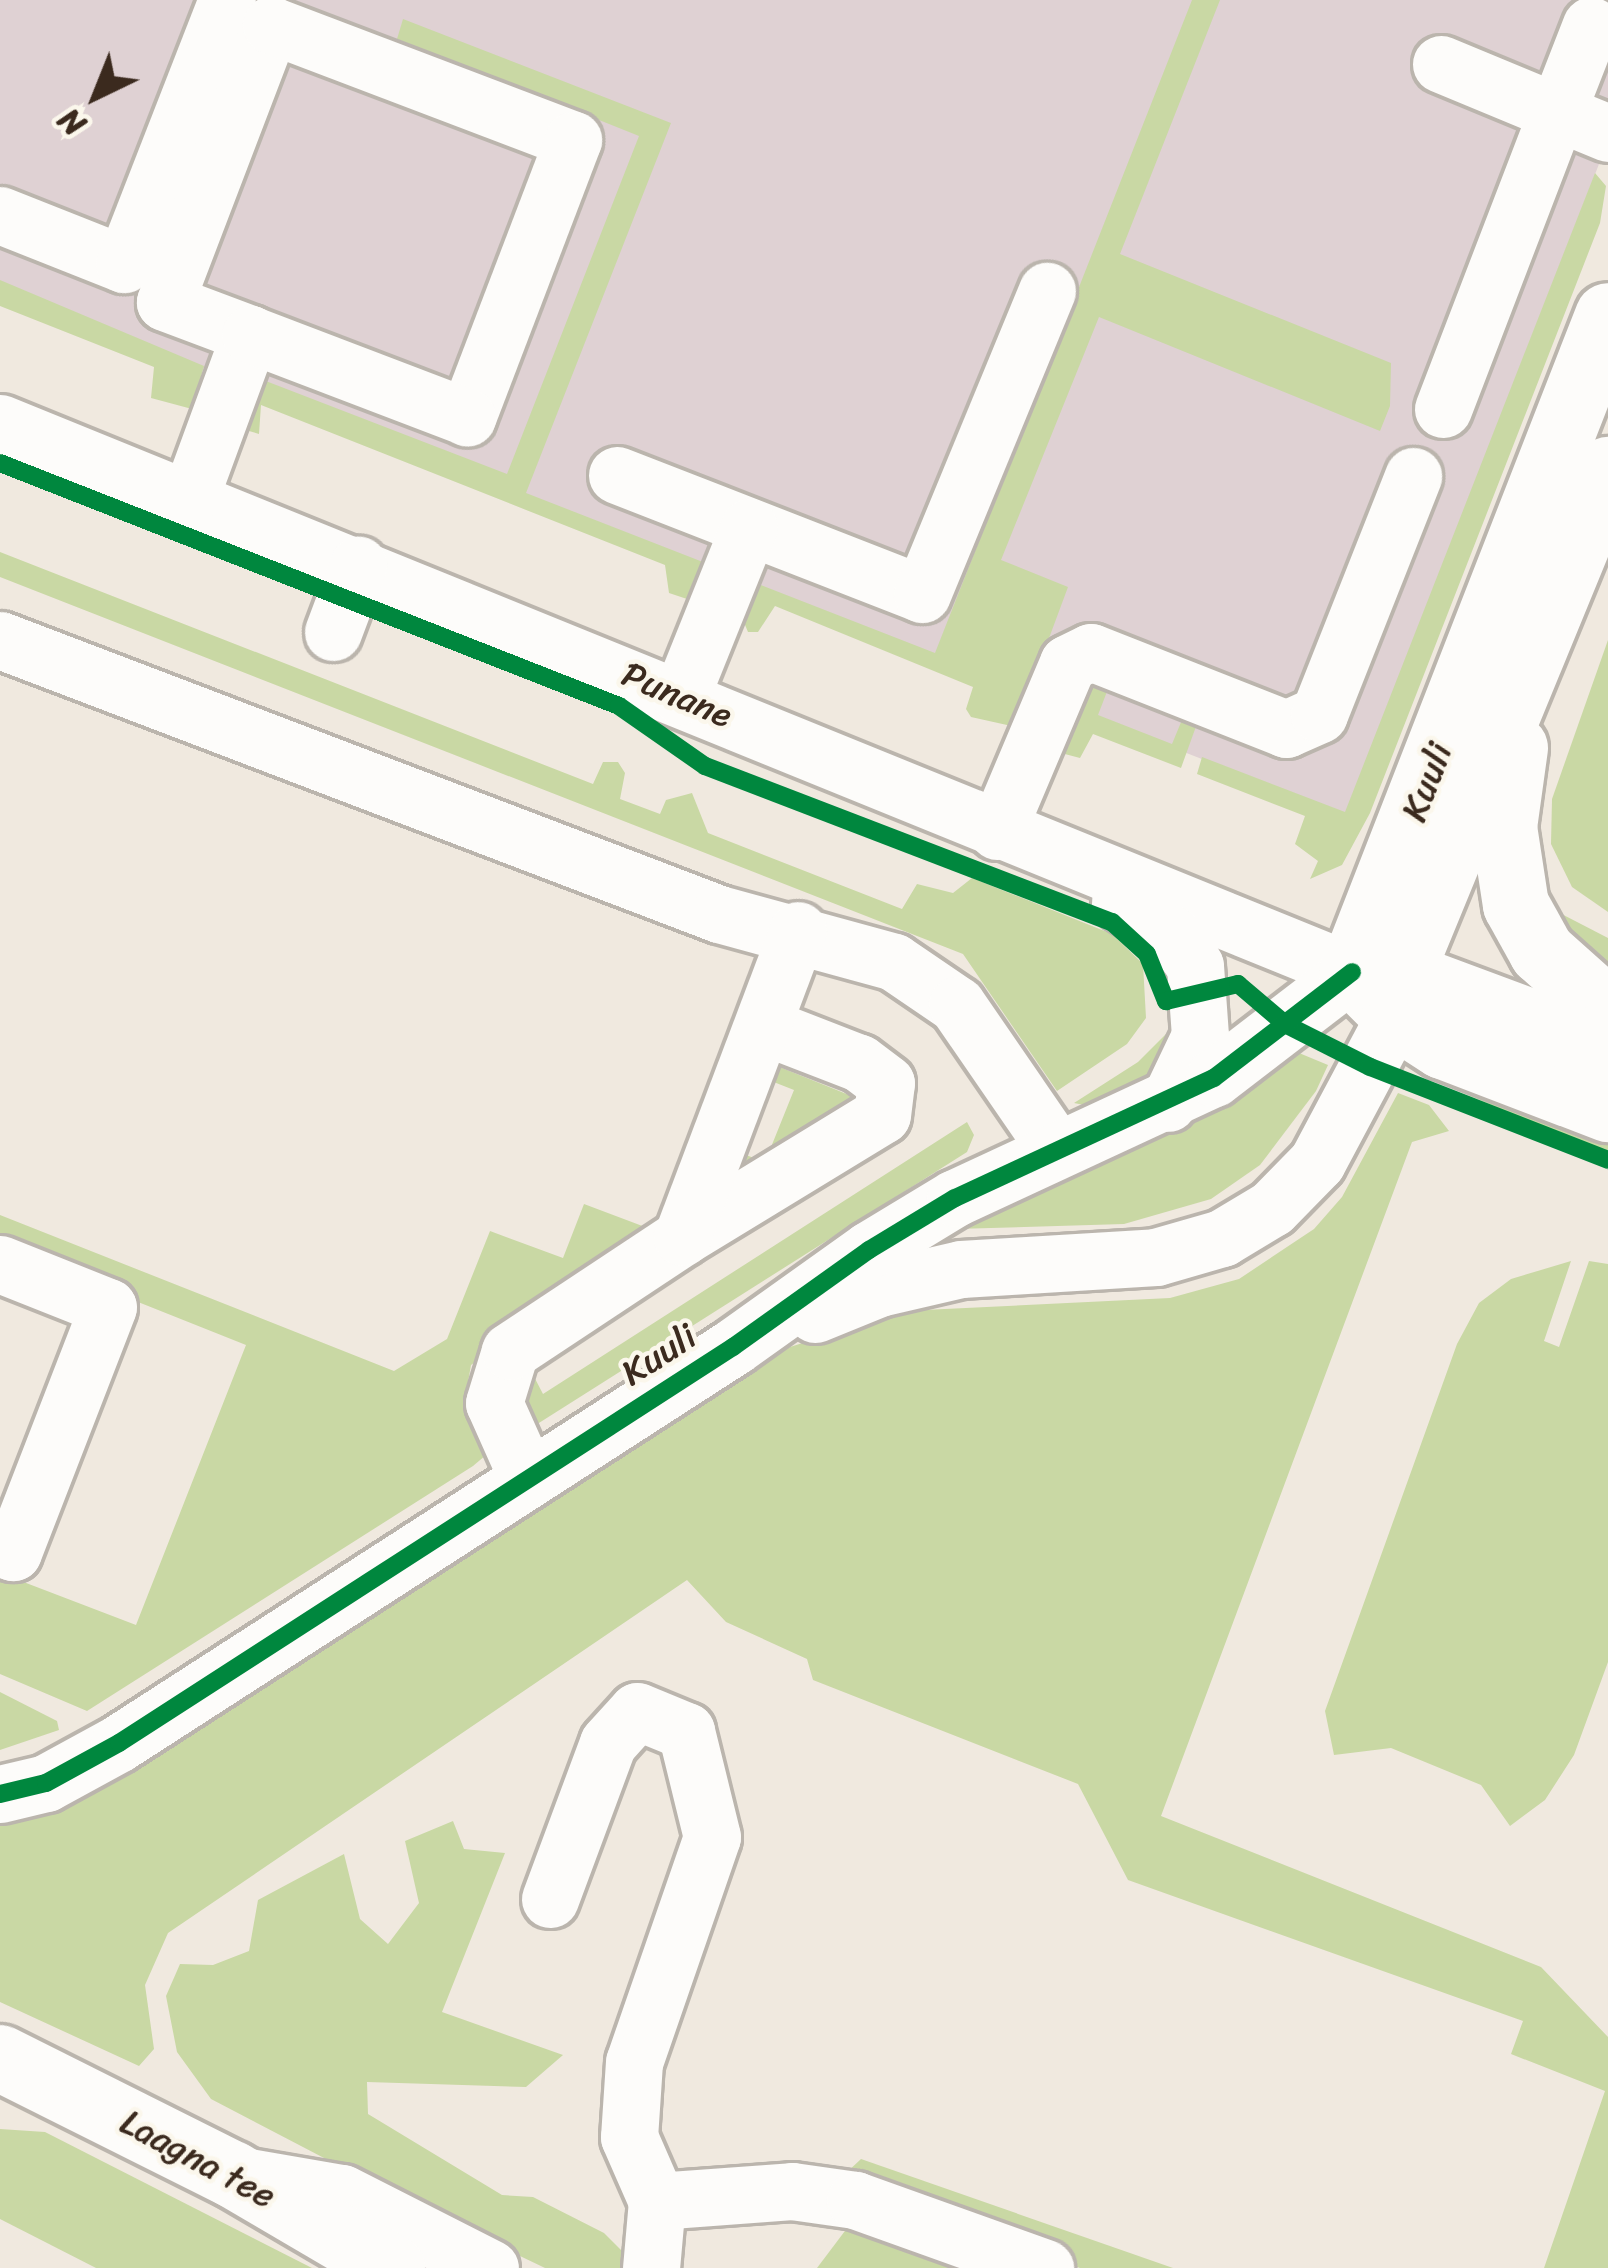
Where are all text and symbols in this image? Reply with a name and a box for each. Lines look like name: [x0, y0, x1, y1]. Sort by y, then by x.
north arrow: [36, 36, 156, 156]
text: N: [43, 93, 100, 151]
street label: Punane: [615, 653, 739, 737]
street label: Kuuli: [1392, 737, 1462, 827]
street label: Kuuli: [613, 1315, 705, 1395]
street label: Laagna tee: [113, 2100, 283, 2218]

